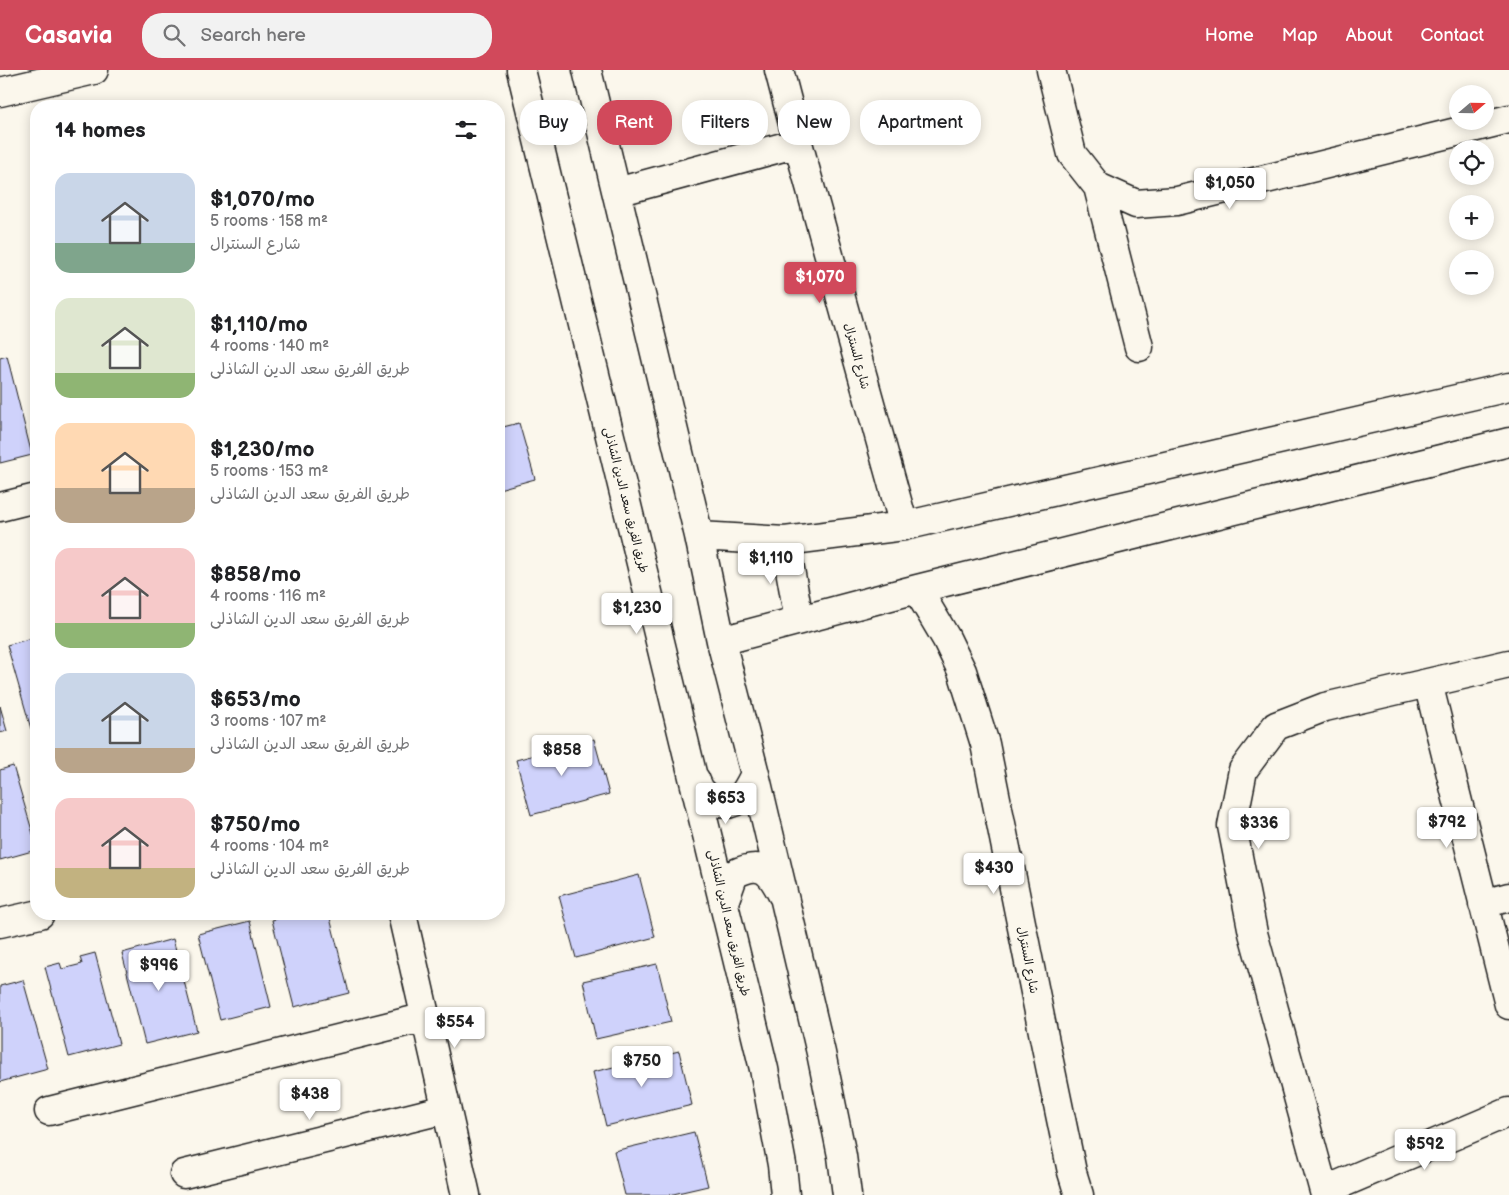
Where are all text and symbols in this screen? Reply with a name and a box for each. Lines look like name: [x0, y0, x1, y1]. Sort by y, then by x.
search box: [142, 13, 492, 58]
text: Casavia: [25, 21, 112, 50]
icon: search: [160, 21, 188, 49]
text: Search here: [200, 24, 306, 47]
text: Home: [1205, 25, 1254, 46]
text: Map: [1282, 25, 1318, 46]
text: About: [1346, 25, 1393, 46]
text: Contact: [1421, 25, 1484, 46]
north arrow: [1449, 85, 1494, 130]
map controls: [1449, 85, 1494, 295]
chip: Buy: [520, 100, 587, 145]
chip: Rent: [597, 100, 672, 145]
chip: Filters: [682, 100, 768, 145]
chip: New: [778, 100, 850, 145]
chip: Apartment: [860, 100, 981, 145]
icon: filters: [452, 116, 480, 144]
text: 14 homes: [55, 118, 146, 143]
button: locate: [1449, 140, 1494, 185]
pin: $1,050: [1189, 168, 1271, 210]
text: $1,050: [1205, 174, 1255, 193]
text: $1,070/mo: [210, 187, 315, 212]
icon: home: [95, 193, 155, 253]
button: +: [1449, 195, 1494, 240]
text: 5 rooms · 158 m²: [210, 212, 328, 231]
text: شارع السنترال: [210, 235, 301, 254]
button: −: [1449, 250, 1494, 295]
pin: $1,070: [779, 262, 861, 304]
text: $1,070: [795, 268, 845, 287]
text: $1,110/mo: [210, 312, 308, 337]
icon: home: [95, 318, 155, 378]
street label: شارع السنترال: [840, 321, 873, 391]
text: 4 rooms · 140 m²: [210, 337, 329, 356]
text: طريق الفريق سعد الدين الشاذلى: [210, 360, 410, 379]
street label: طريق الفريق سعد الدين الشاذلى: [600, 426, 651, 575]
text: $1,230/mo: [210, 437, 314, 462]
icon: home: [95, 443, 155, 503]
text: 5 rooms · 153 m²: [210, 462, 328, 481]
text: طريق الفريق سعد الدين الشاذلى: [210, 485, 410, 504]
pin: $1,110: [730, 542, 812, 585]
text: $1,110: [749, 549, 793, 568]
text: $858/mo: [210, 562, 301, 587]
icon: home: [95, 568, 155, 628]
text: 4 rooms · 116 m²: [210, 587, 326, 606]
pin: $1,230: [596, 592, 678, 635]
text: $1,230: [612, 599, 662, 618]
text: طريق الفريق سعد الدين الشاذلى: [210, 610, 410, 629]
text: $653/mo: [210, 687, 301, 712]
icon: home: [95, 693, 155, 753]
text: 3 rooms · 107 m²: [210, 712, 326, 731]
pin: $858: [532, 734, 592, 777]
text: طريق الفريق سعد الدين الشاذلى: [210, 735, 410, 754]
text: $858: [542, 741, 582, 760]
pin: $653: [696, 782, 756, 825]
text: $653: [707, 789, 745, 808]
pin: $792: [1417, 806, 1477, 849]
pin: $336: [1229, 808, 1289, 850]
text: $750/mo: [210, 812, 300, 837]
text: $792: [1428, 813, 1466, 832]
text: $336: [1240, 814, 1278, 833]
icon: home: [95, 818, 155, 878]
text: 4 rooms · 104 m²: [210, 837, 329, 856]
street label: طريق الفريق سعد الدين الشاذلى: [704, 848, 753, 998]
pin: $430: [964, 852, 1024, 895]
text: $430: [974, 859, 1014, 878]
text: طريق الفريق سعد الدين الشاذلى: [210, 860, 410, 879]
street label: شارع السنترال: [1013, 925, 1041, 995]
pin: $996: [129, 950, 189, 992]
text: $996: [140, 956, 179, 975]
pin: $554: [425, 1006, 485, 1049]
text: $554: [436, 1013, 474, 1032]
pin: $750: [612, 1046, 672, 1088]
text: $750: [623, 1052, 661, 1071]
pin: $438: [280, 1078, 340, 1121]
text: $438: [291, 1085, 329, 1104]
pin: $592: [1395, 1128, 1455, 1171]
text: $592: [1406, 1135, 1444, 1154]

